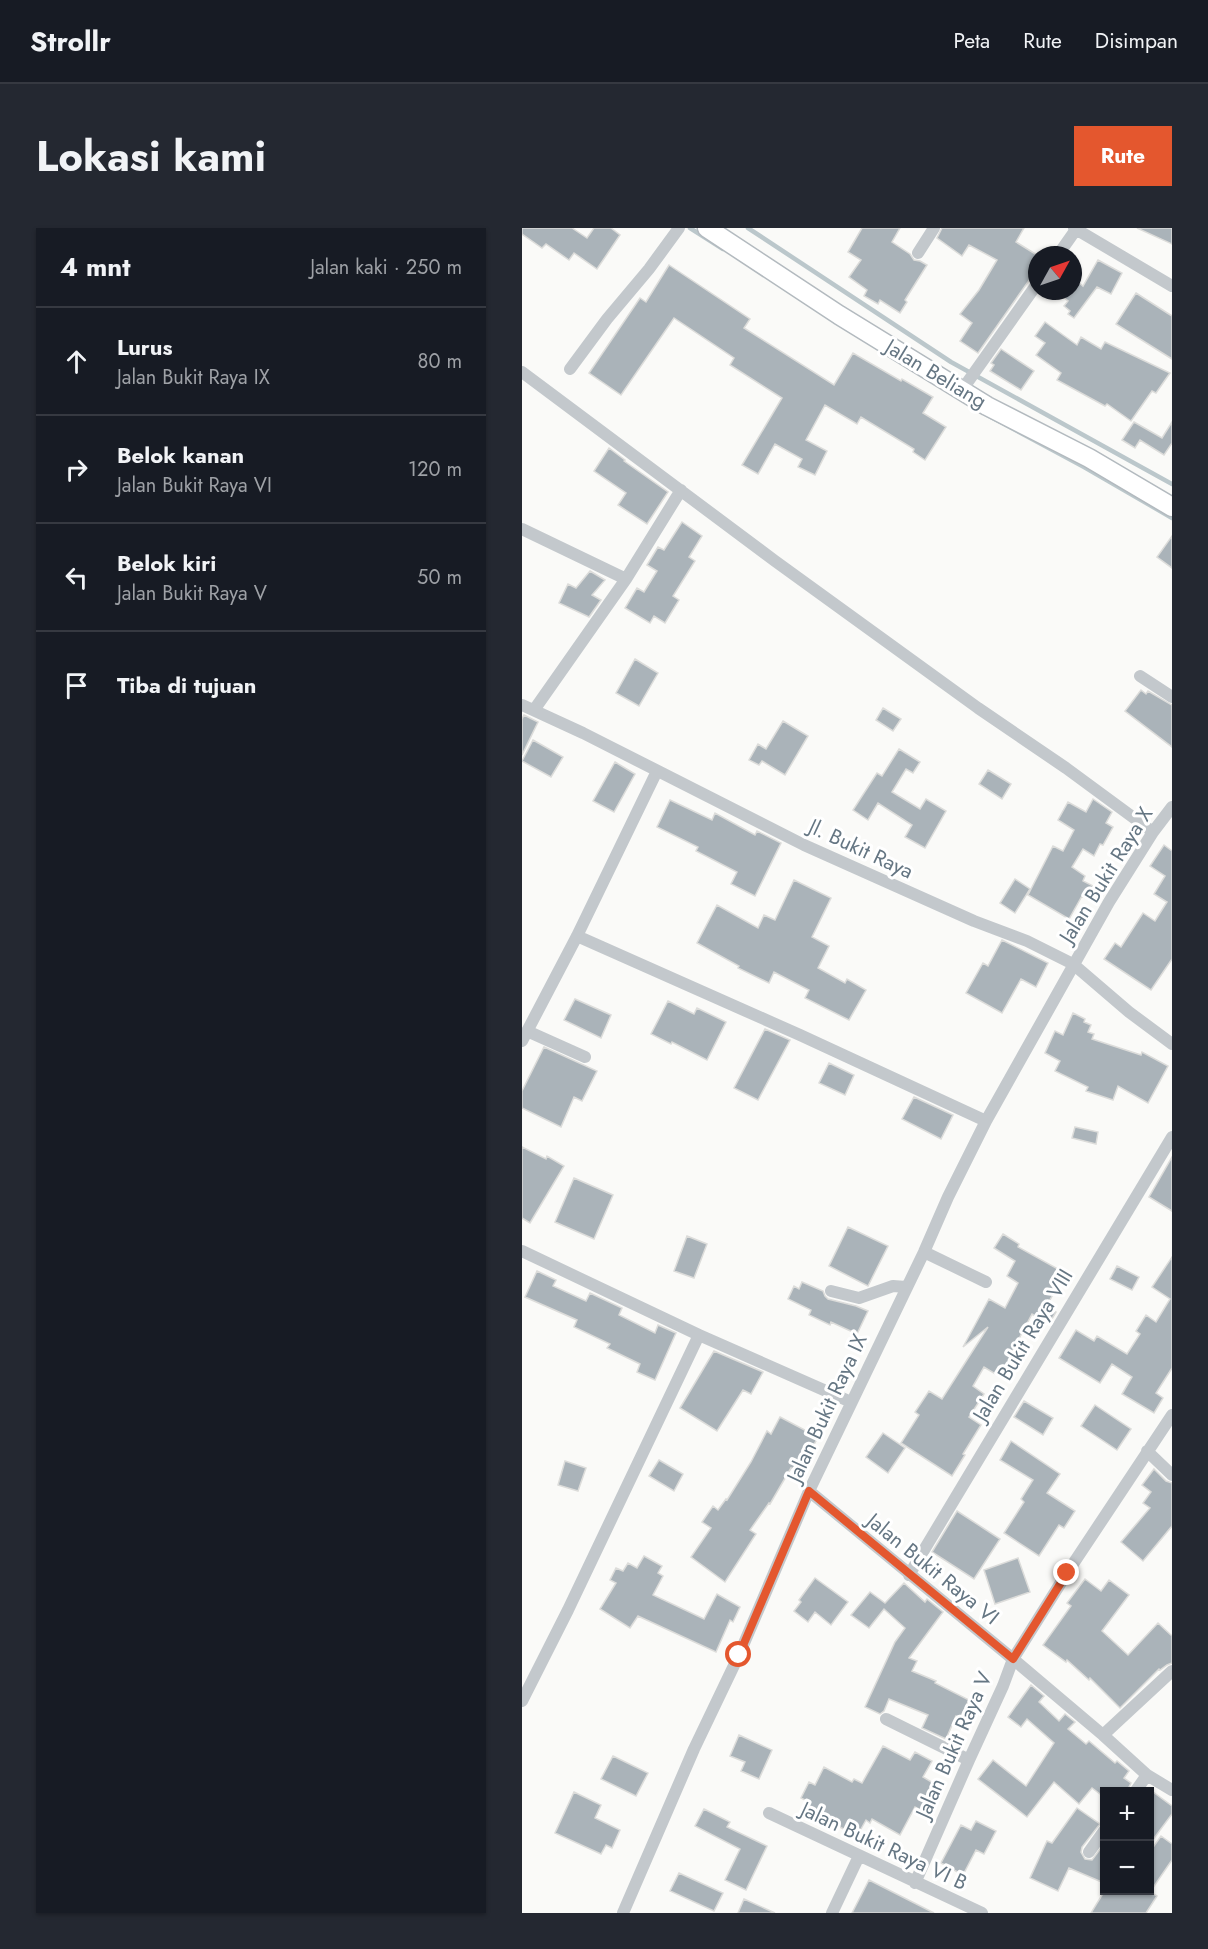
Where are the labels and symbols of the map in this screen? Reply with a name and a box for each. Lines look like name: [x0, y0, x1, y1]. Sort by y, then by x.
north arrow: [1028, 246, 1082, 300]
street label: Jalan Beliang: [877, 330, 992, 416]
street label: Jalan Bukit Raya X: [1051, 801, 1160, 951]
street label: Jl. Bukit Raya: [801, 810, 918, 886]
street label: Jalan Bukit Raya VIII: [964, 1263, 1080, 1429]
street label: Jalan Bukit Raya IX: [778, 1329, 875, 1490]
street label: Jalan Bukit Raya VI: [858, 1504, 1006, 1632]
route end: [1053, 1559, 1079, 1585]
route start: [725, 1641, 751, 1667]
street label: Jalan Bukit Raya V: [907, 1667, 1000, 1826]
street label: Jalan Bukit Raya VI B: [793, 1793, 972, 1898]

